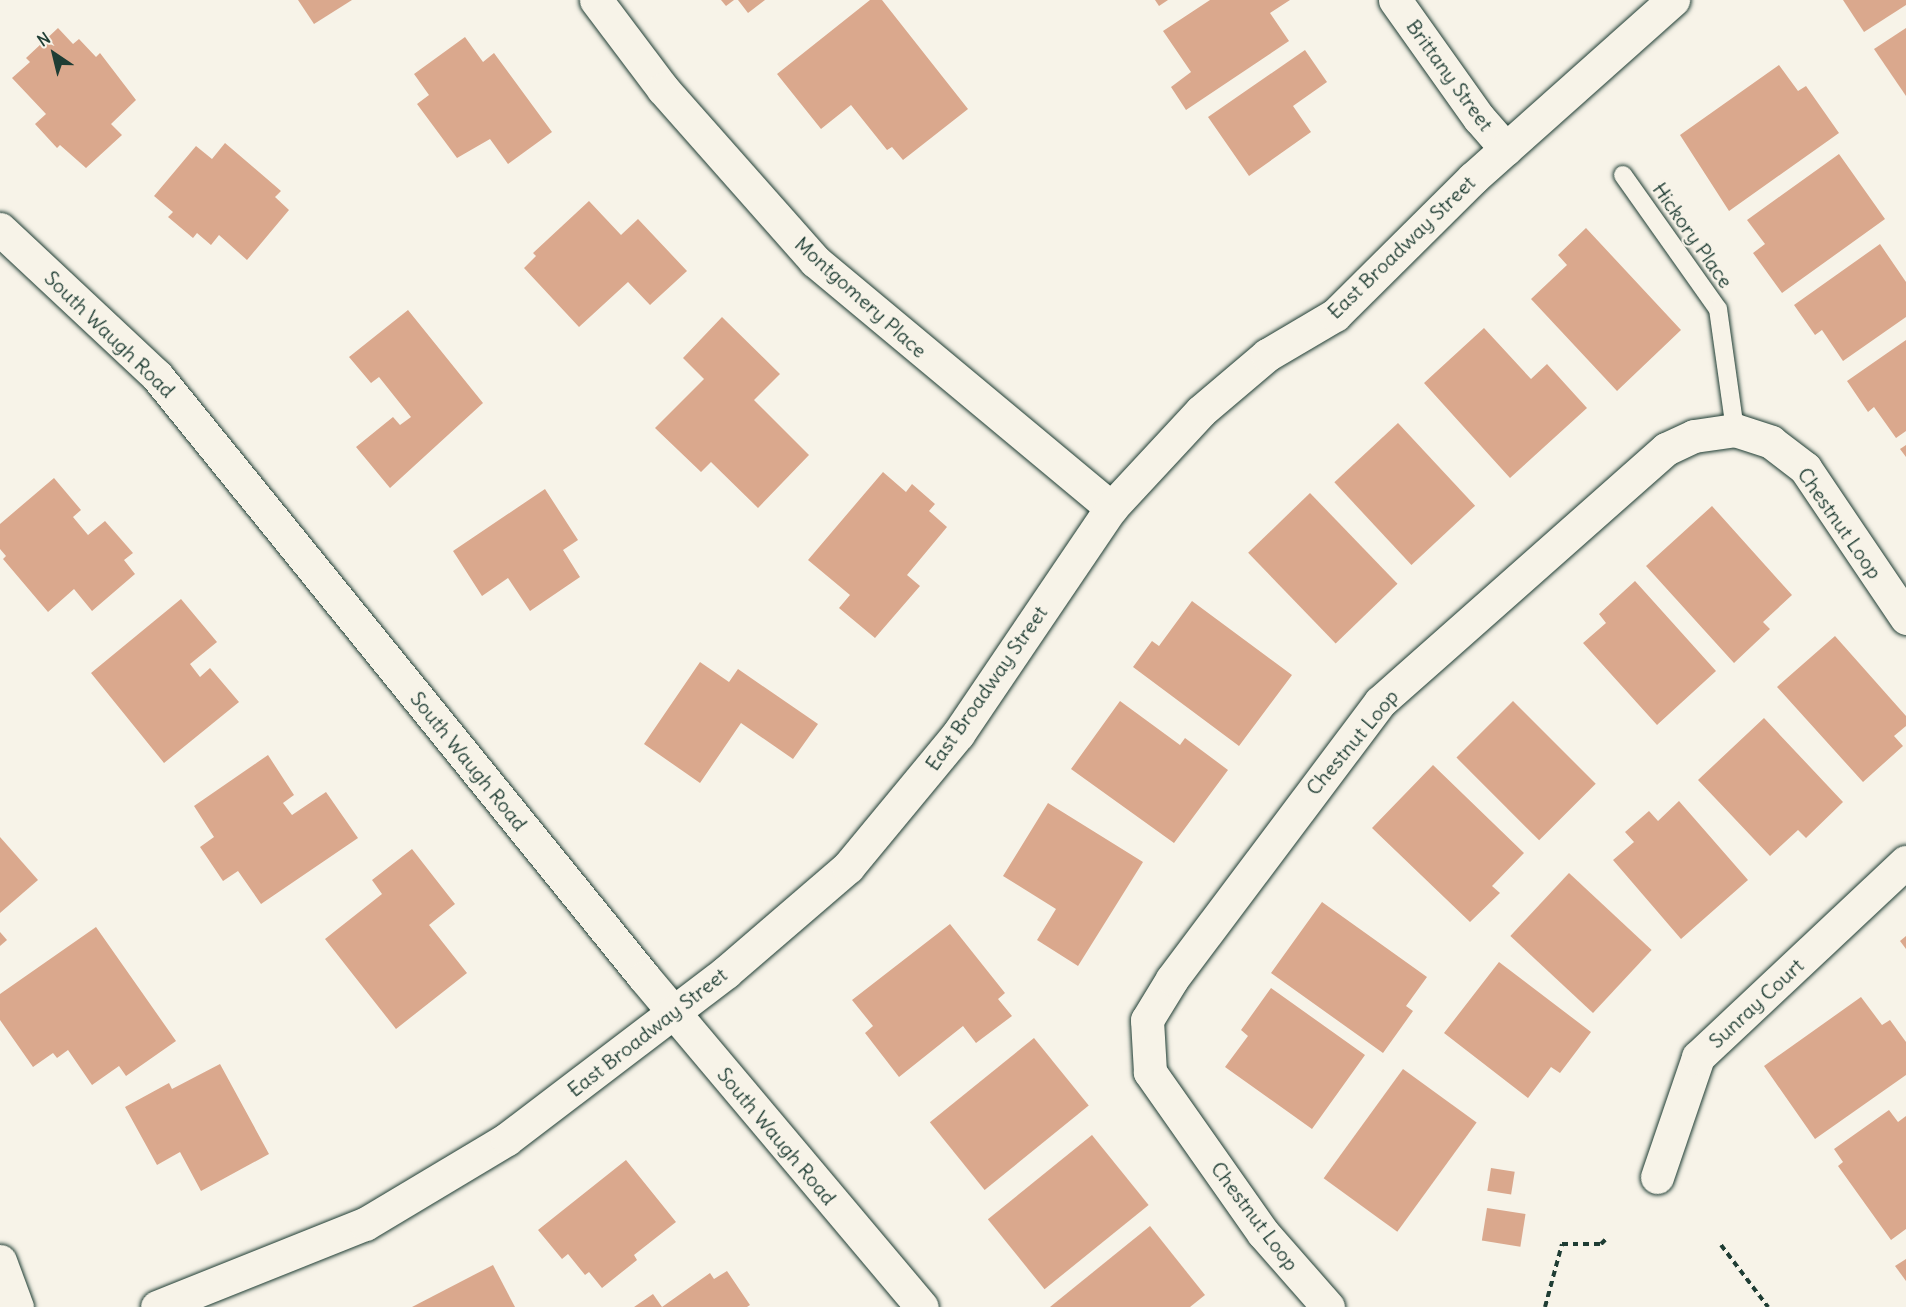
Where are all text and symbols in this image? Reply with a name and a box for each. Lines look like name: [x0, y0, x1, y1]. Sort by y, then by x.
street label: Brittany Street: [1402, 15, 1498, 135]
north arrow: [24, 24, 84, 84]
text: N: [33, 28, 54, 51]
street label: East Broadway Street: [1322, 170, 1480, 324]
street label: Hickory Place: [1648, 178, 1738, 292]
street label: Montgomery Place: [790, 232, 932, 362]
street label: South Waugh Road: [40, 266, 180, 402]
street label: Chestnut Loop: [1793, 463, 1887, 583]
street label: East Broadway Street: [920, 601, 1052, 775]
street label: Chestnut Loop: [1301, 684, 1403, 800]
street label: South Waugh Road: [406, 687, 532, 835]
street label: Sunray Court: [1704, 953, 1808, 1053]
street label: East Broadway Street: [563, 962, 731, 1102]
street label: South Waugh Road: [713, 1062, 841, 1210]
street label: Chestnut Loop: [1206, 1157, 1304, 1275]

